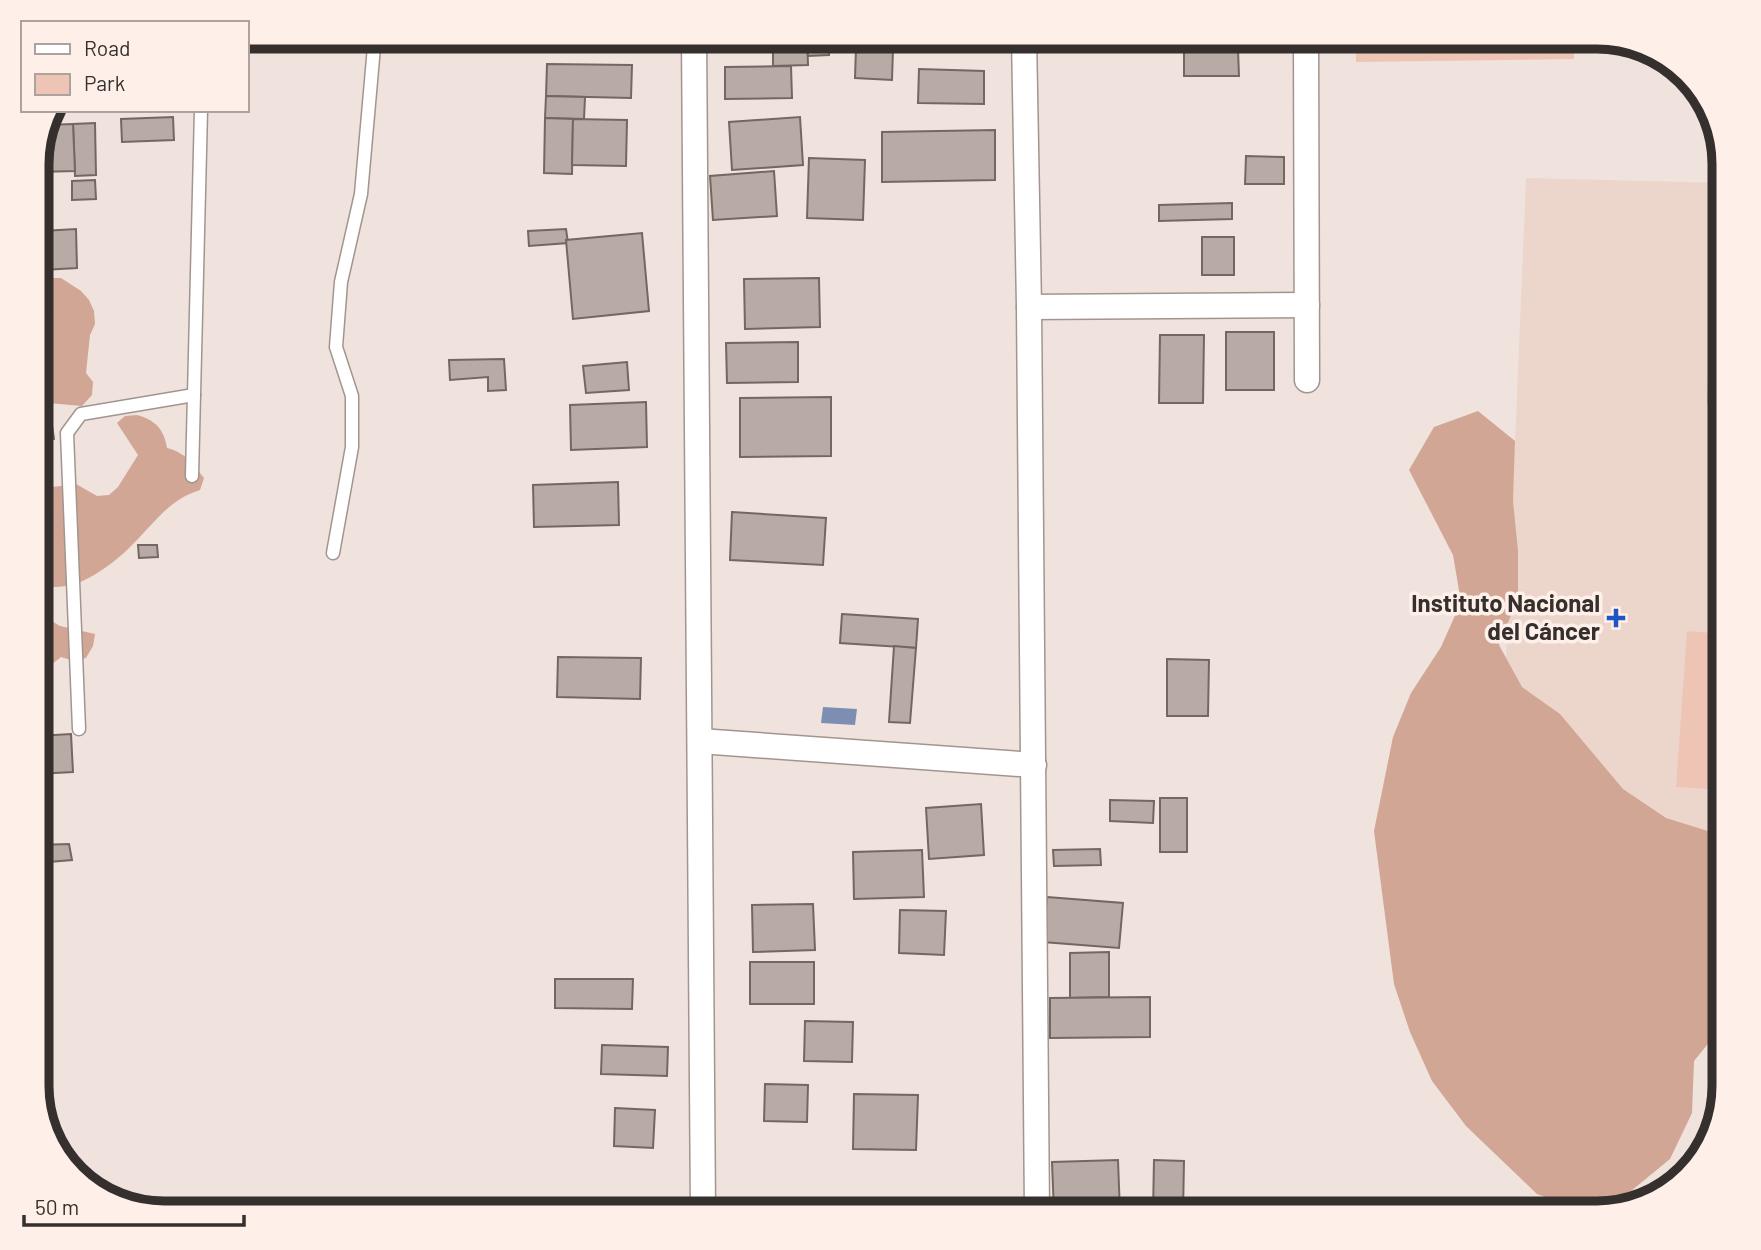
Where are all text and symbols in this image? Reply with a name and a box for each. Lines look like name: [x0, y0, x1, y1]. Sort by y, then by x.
legend: [21, 21, 248, 112]
text: Road: [84, 35, 130, 60]
text: Park: [84, 70, 125, 95]
place label: Instituto Nacional del Cáncer: [1411, 588, 1600, 645]
marker: Instituto Nacional del Cáncer: [1606, 608, 1626, 628]
scale bar: [24, 1184, 245, 1228]
text: 50 m: [35, 1194, 79, 1219]

